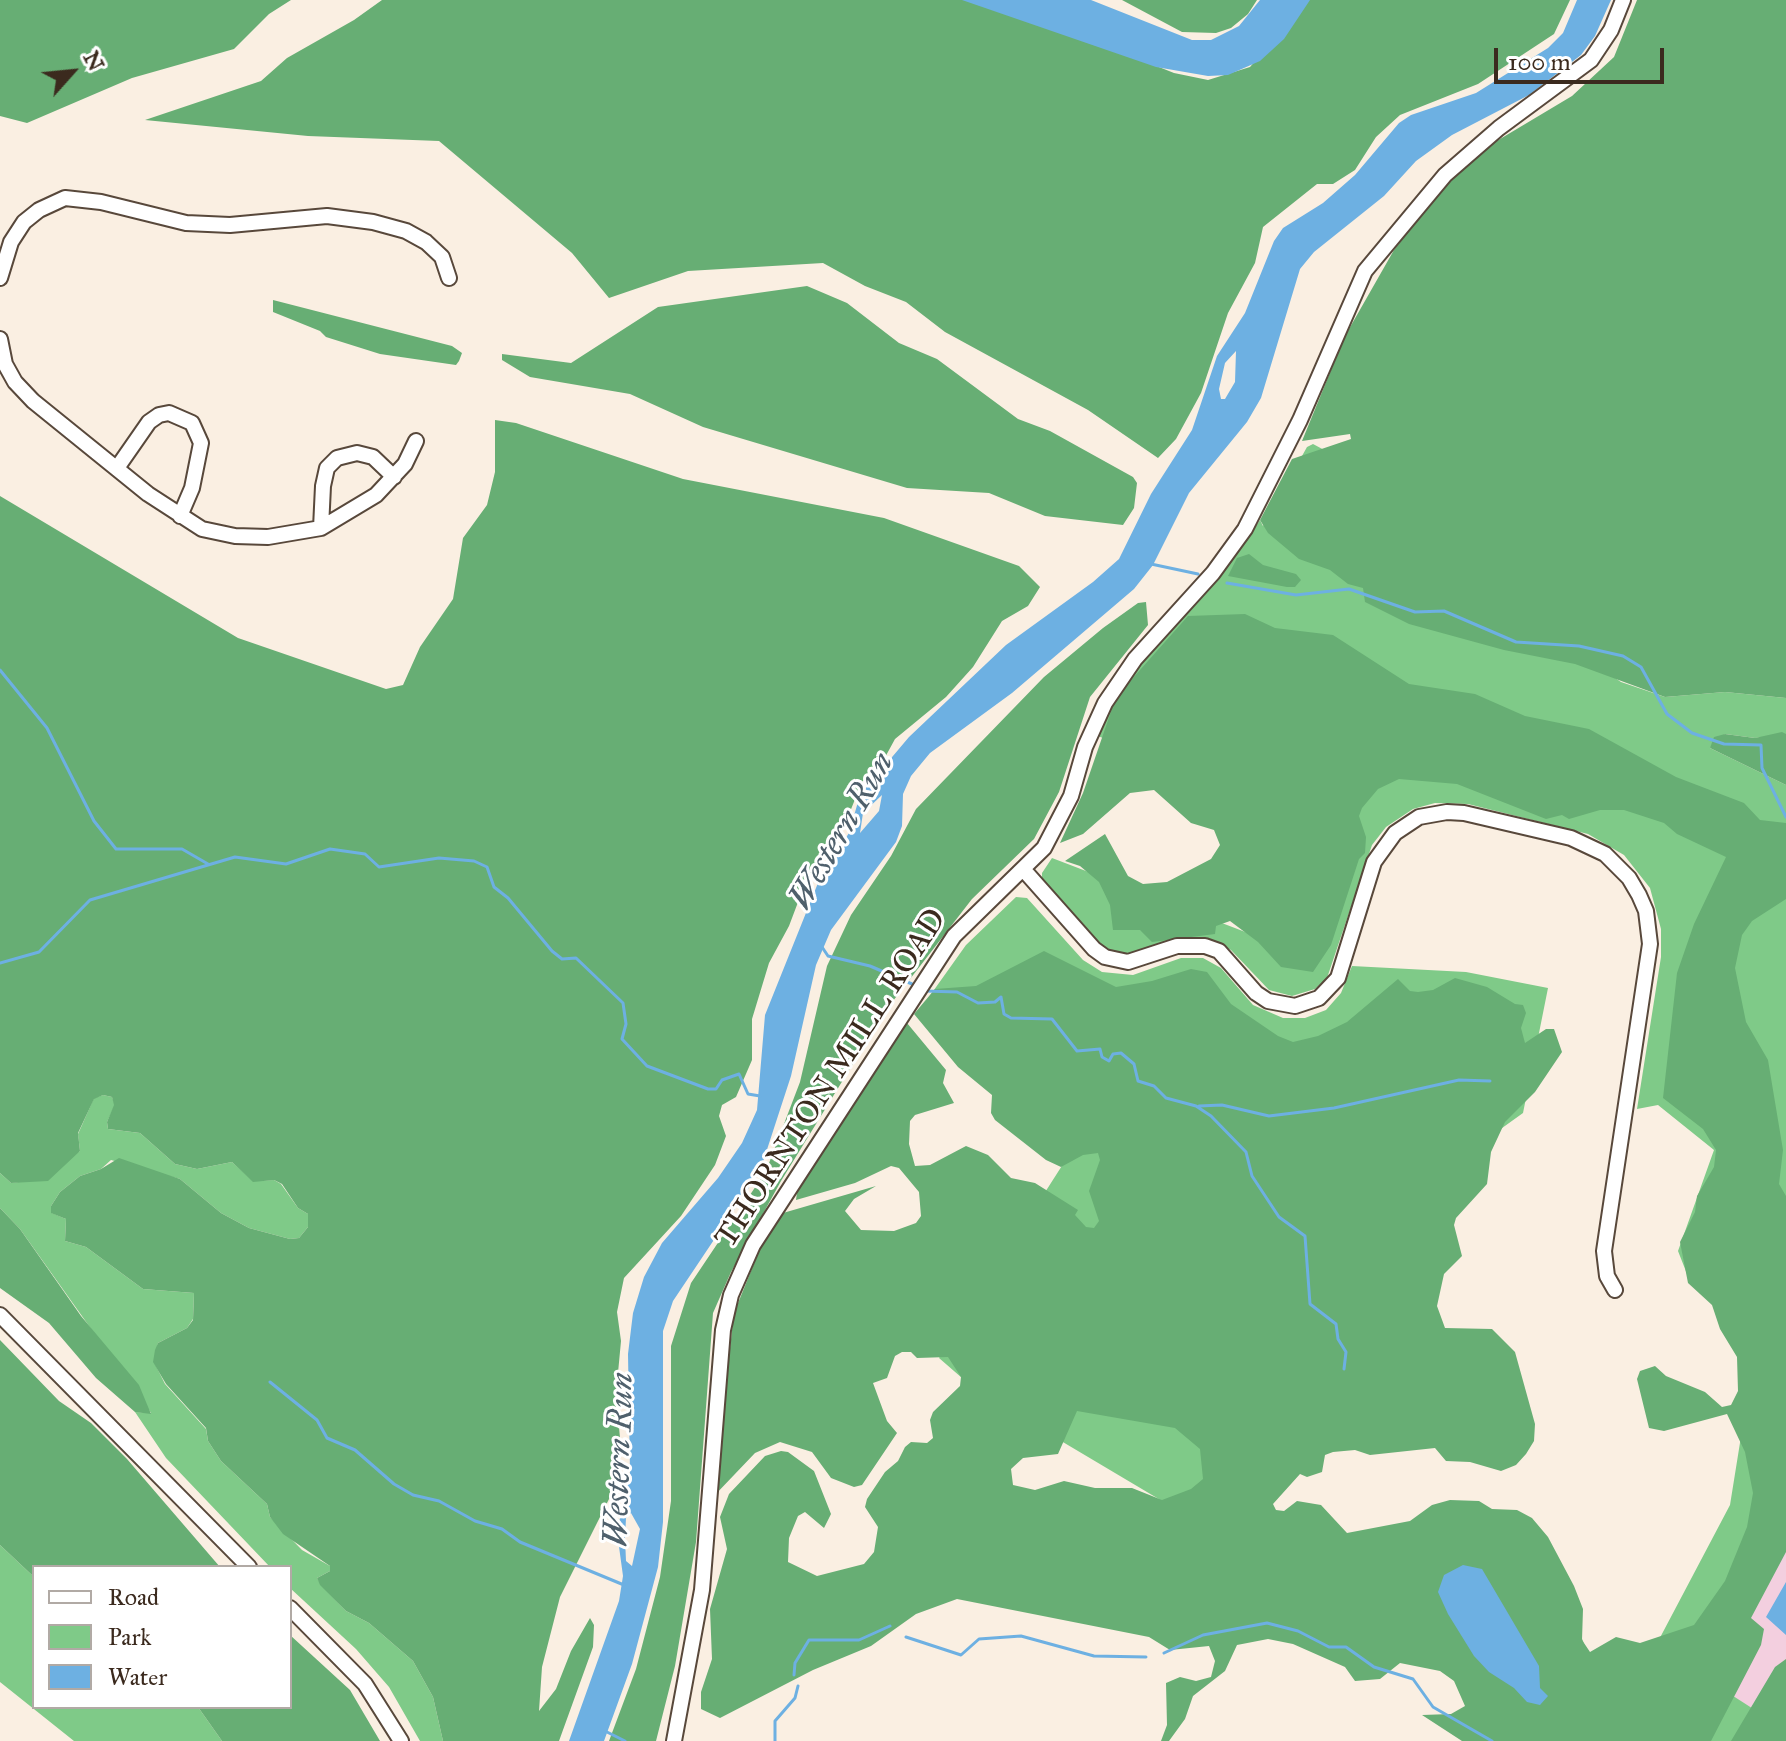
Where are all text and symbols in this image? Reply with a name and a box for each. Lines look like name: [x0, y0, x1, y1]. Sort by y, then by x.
north arrow: [32, 32, 112, 112]
scale bar: [1498, 32, 1668, 82]
text: N: [78, 46, 110, 75]
text: 100 m: [1508, 47, 1571, 77]
water label: Western Run: [782, 746, 904, 918]
street label: THORNTON MILL ROAD: [708, 902, 956, 1256]
water label: Western Run: [598, 1372, 644, 1548]
legend: [32, 1565, 292, 1709]
text: Road: [108, 1582, 159, 1612]
text: Park: [108, 1622, 151, 1652]
text: Water: [108, 1662, 167, 1692]

